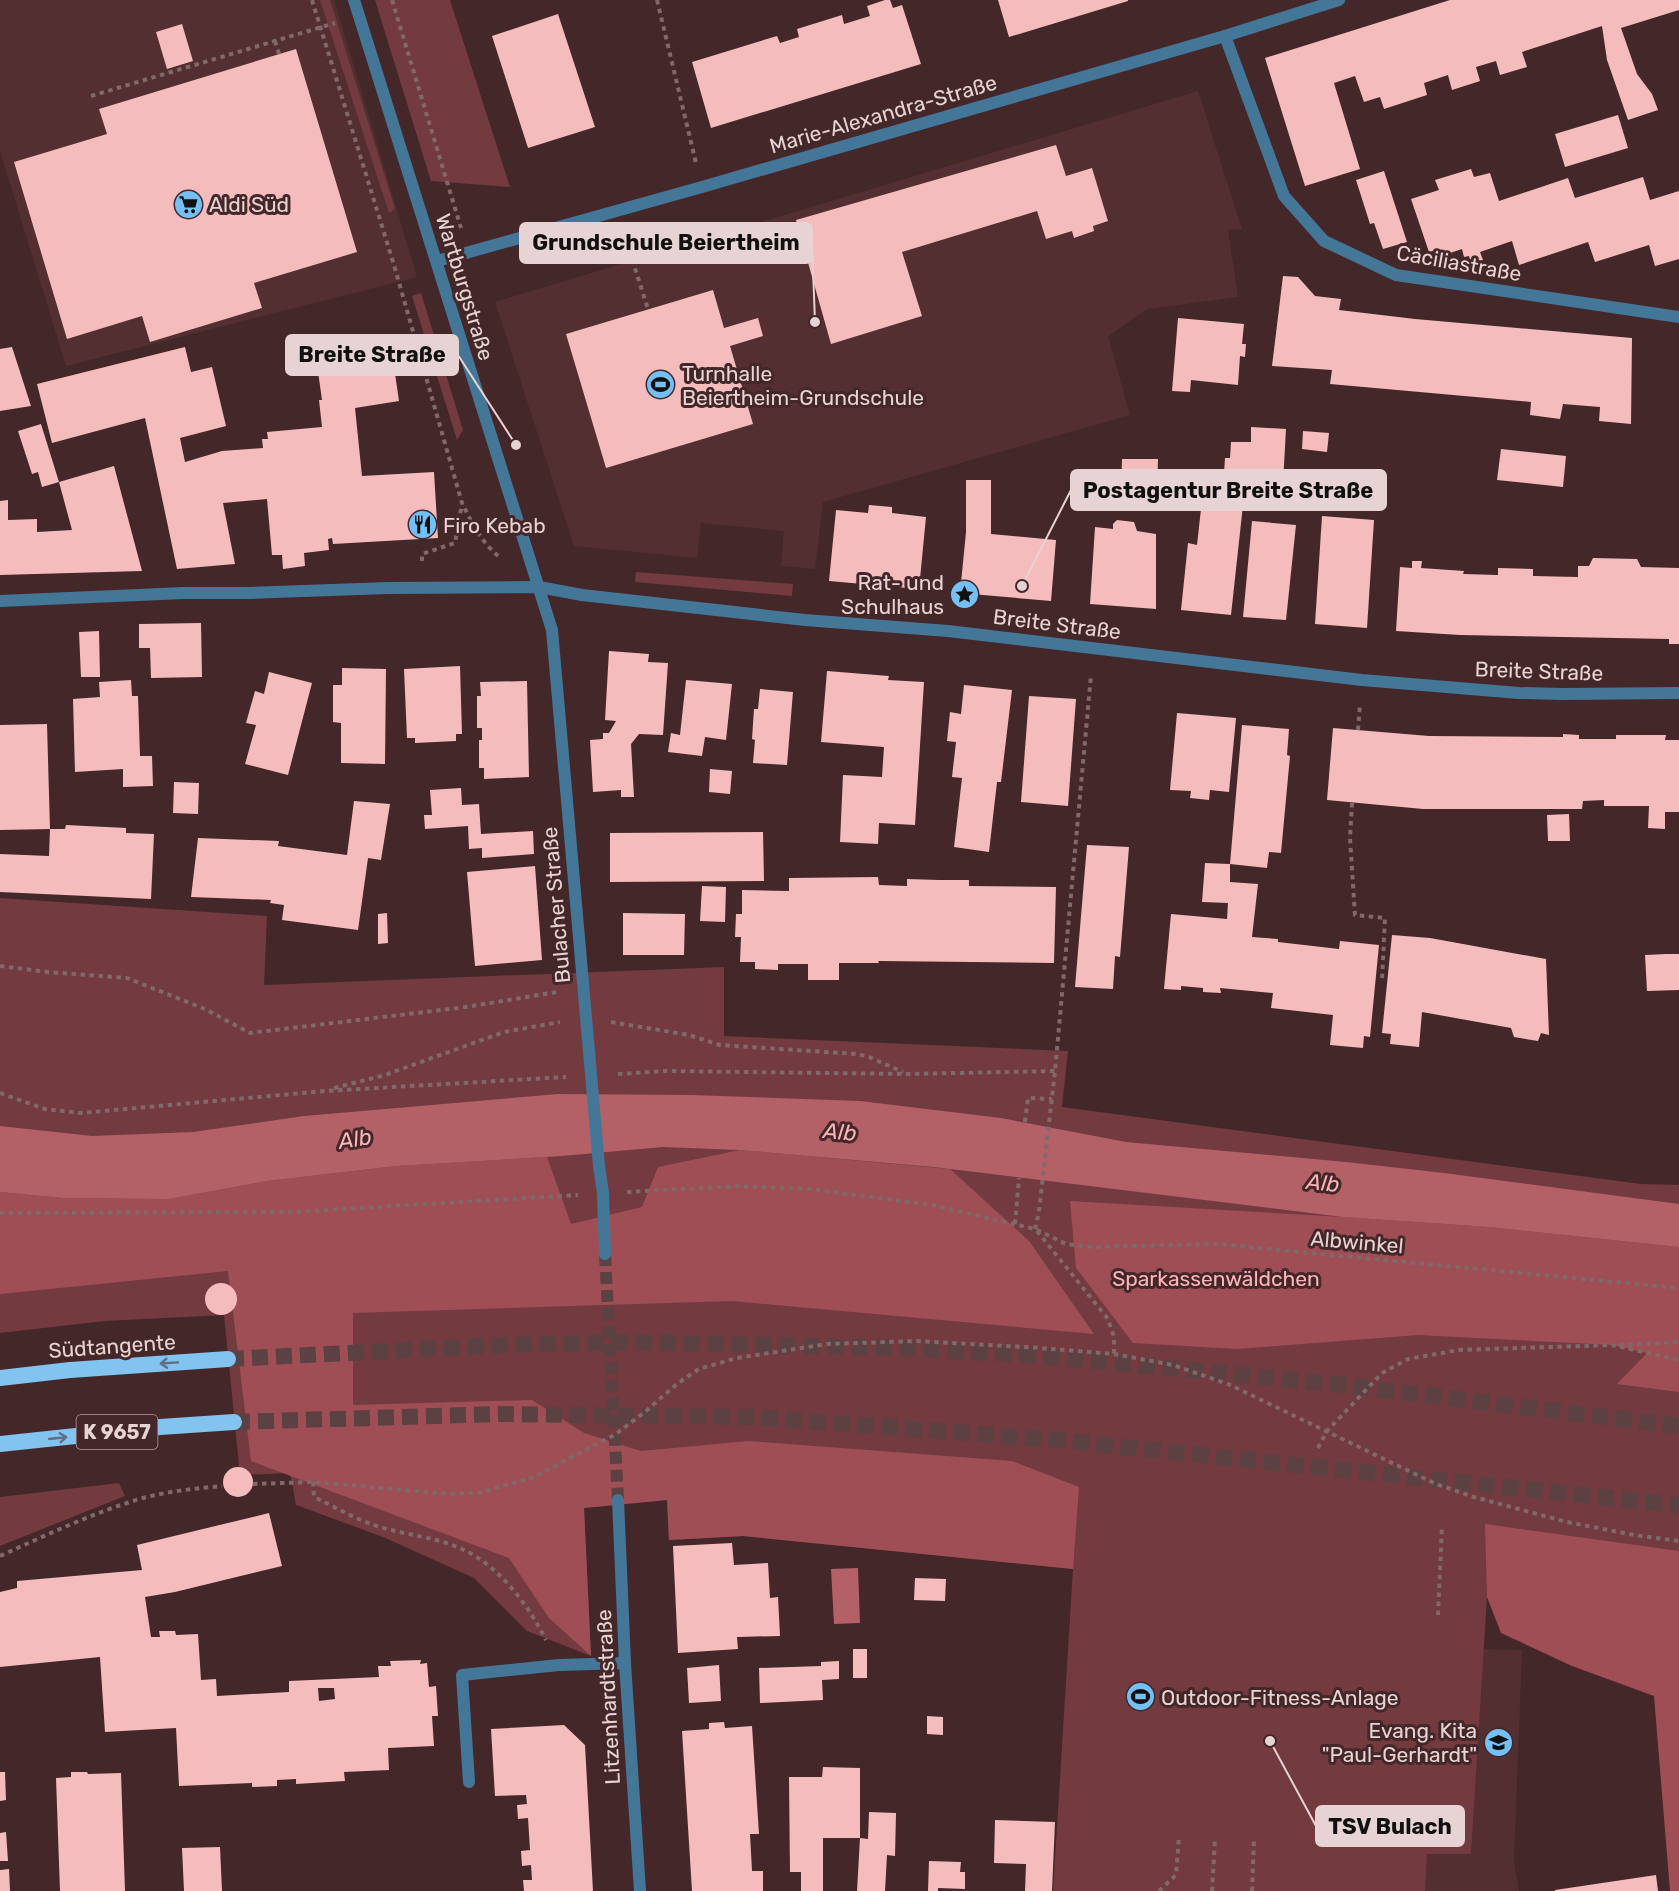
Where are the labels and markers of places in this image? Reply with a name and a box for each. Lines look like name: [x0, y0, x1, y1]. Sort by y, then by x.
supermarket icon: Aldi Süd: [172, 188, 204, 220]
place label: Aldi Süd: [209, 192, 289, 217]
callout: Grundschule Beiertheim: [520, 223, 812, 263]
callout: Breite Straße: [286, 335, 458, 375]
place label: Turnhalle Beiertheim-Grundschule: [682, 361, 924, 410]
sports icon: Turnhalle Beiertheim-Grundschule: [645, 369, 677, 401]
callout: Postagentur Breite Straße: [1071, 470, 1386, 510]
restaurant icon: Firo Kebab: [406, 509, 438, 541]
place label: Firo Kebab: [443, 513, 546, 538]
place label: Rat- und Schulhaus: [841, 570, 944, 619]
place icon: Rat- und Schulhaus: [949, 578, 981, 610]
sports icon: Outdoor-Fitness-Anlage: [1124, 1681, 1156, 1713]
place label: Outdoor-Fitness-Anlage: [1161, 1685, 1399, 1710]
place label: Evang. Kita "Paul-Gerhardt": [1322, 1718, 1477, 1767]
school or university icon: Evang. Kita "Paul-Gerhardt": [1482, 1726, 1514, 1758]
callout: TSV Bulach: [1316, 1806, 1464, 1846]

